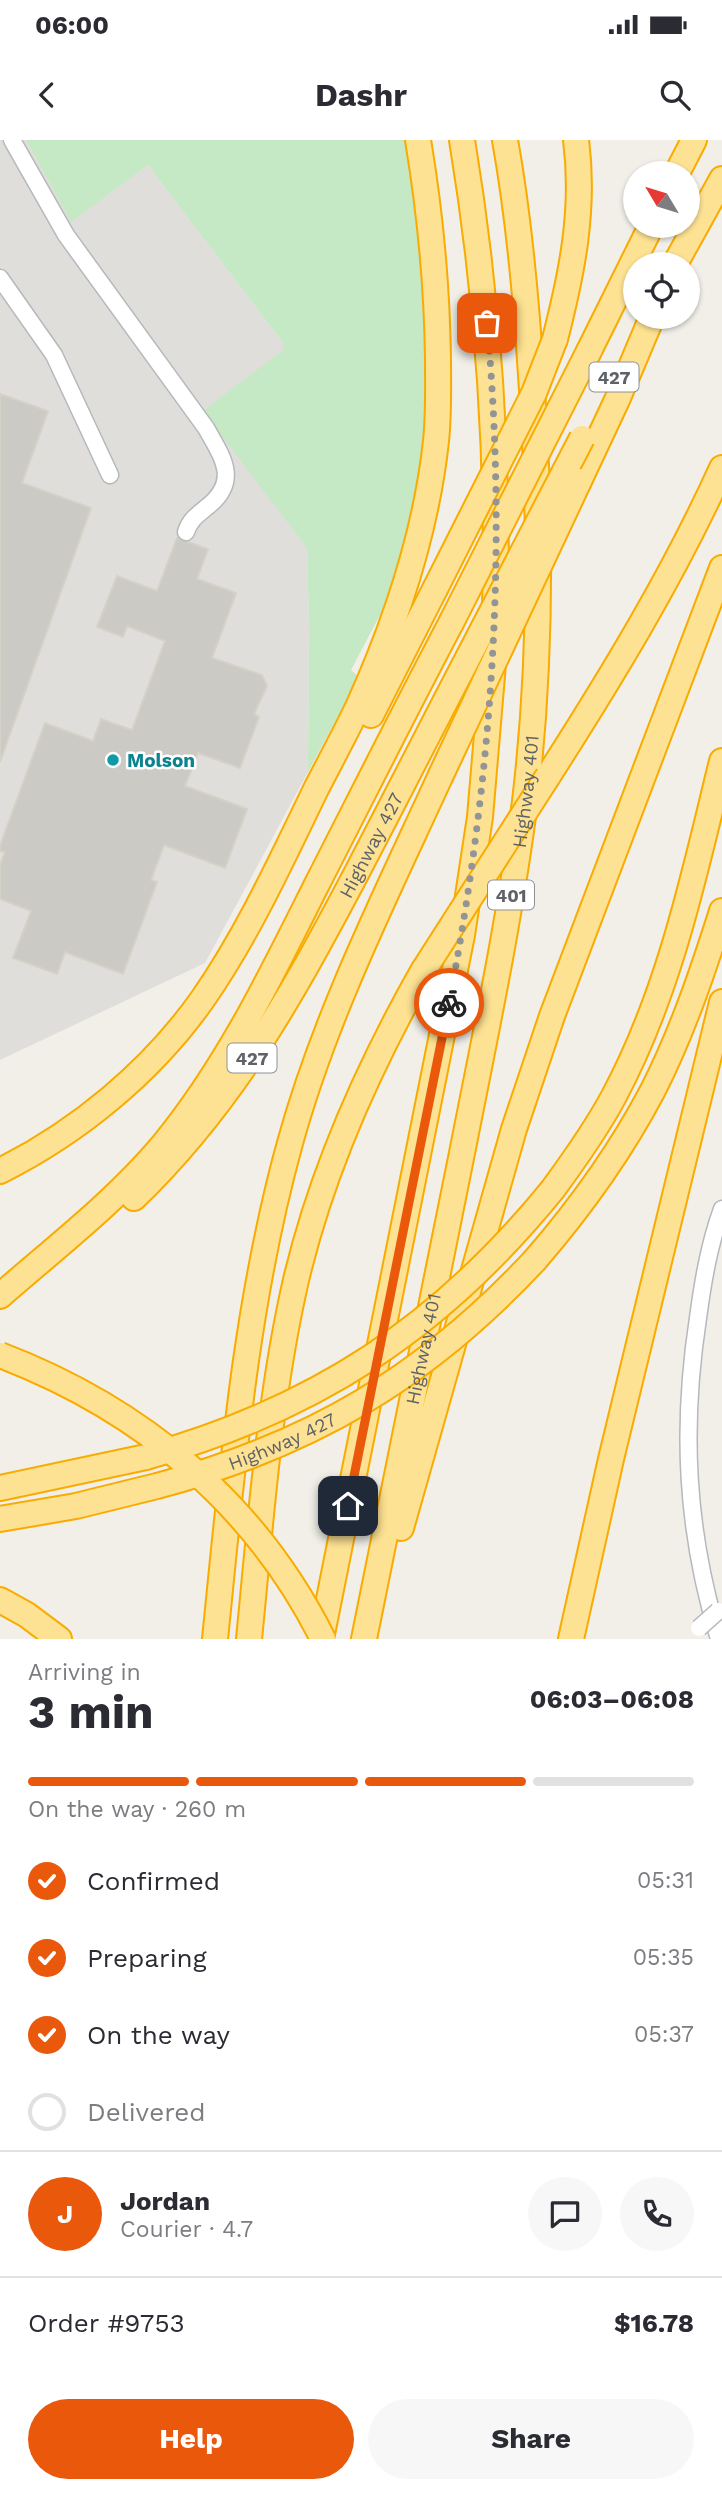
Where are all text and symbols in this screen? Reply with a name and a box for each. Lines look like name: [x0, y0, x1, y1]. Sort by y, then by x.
text: 06:00: [35, 10, 109, 40]
icon: back: [28, 76, 66, 114]
text: Dashr: [315, 76, 407, 114]
icon: search: [656, 76, 694, 114]
north arrow: [623, 161, 700, 238]
map controls: [623, 161, 700, 329]
button: locate: [623, 252, 700, 329]
pin: [457, 293, 517, 353]
icon: bag: [468, 304, 506, 342]
road number: 427: [590, 362, 638, 391]
street label: Highway 401: [507, 734, 543, 849]
place label: Molson: [127, 749, 195, 772]
marker: Molson: [105, 752, 121, 768]
street label: Highway 427: [334, 789, 408, 902]
road number: 401: [488, 880, 534, 910]
courier: [414, 968, 484, 1038]
icon: bike: [430, 984, 468, 1022]
road number: 427: [228, 1043, 276, 1072]
street label: Highway 401: [400, 1291, 445, 1407]
street label: Highway 427: [225, 1407, 340, 1475]
pin: [318, 1476, 378, 1536]
icon: home: [329, 1487, 367, 1525]
text: Arriving in: [28, 1659, 141, 1686]
text: 06:03–06:08: [530, 1684, 694, 1714]
text: 3 min: [28, 1685, 154, 1739]
text: On the way · 260 m: [28, 1796, 246, 1823]
icon: check: [28, 1862, 66, 1900]
text: Confirmed: [87, 1866, 220, 1896]
text: 05:31: [637, 1867, 694, 1894]
icon: check: [28, 1939, 66, 1977]
text: Preparing: [87, 1943, 207, 1973]
text: 05:35: [633, 1944, 694, 1971]
icon: check: [28, 2016, 66, 2054]
text: On the way: [87, 2020, 230, 2050]
text: 05:37: [634, 2021, 694, 2048]
text: Delivered: [87, 2097, 206, 2127]
button: chat: [528, 2177, 602, 2251]
button: phone: [620, 2177, 694, 2251]
text: Jordan: [120, 2186, 210, 2216]
text: J: [57, 2199, 73, 2229]
text: Courier · 4.7: [120, 2216, 253, 2243]
text: Order #9753: [28, 2308, 185, 2338]
text: $16.78: [614, 2308, 694, 2338]
button: Help: [28, 2399, 354, 2479]
button: Share: [368, 2399, 694, 2479]

